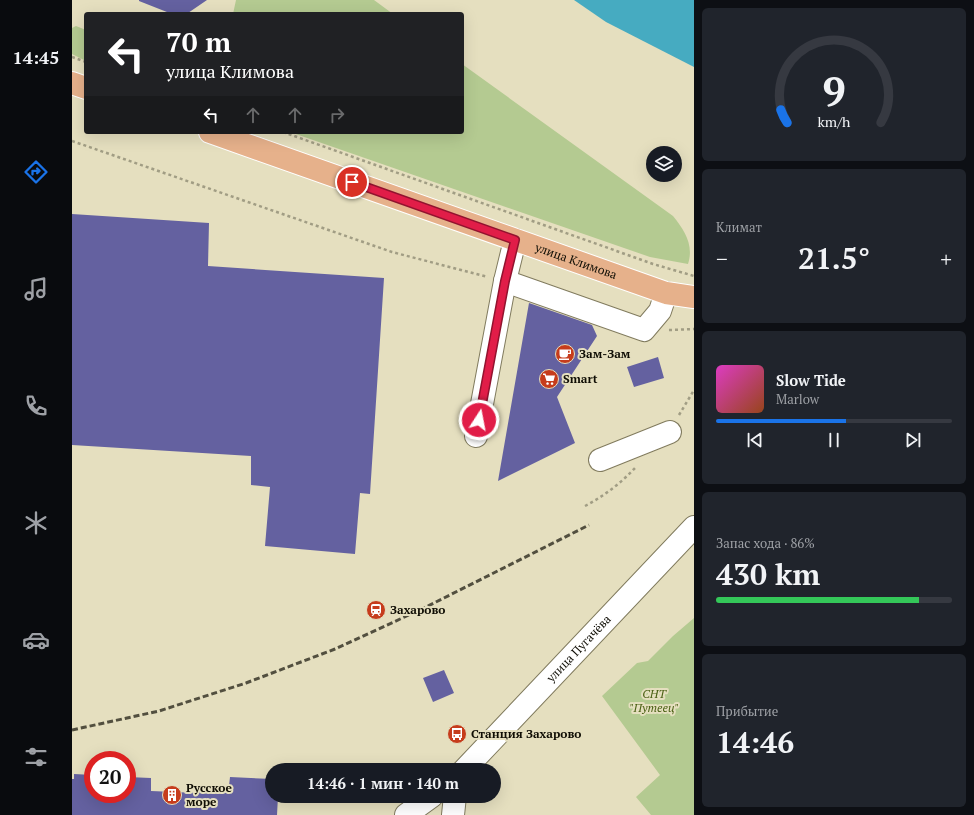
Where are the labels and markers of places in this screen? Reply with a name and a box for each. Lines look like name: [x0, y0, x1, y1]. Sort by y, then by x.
pin: [335, 165, 369, 199]
cafe icon: Зам-Зам: [554, 343, 576, 365]
place label: Зам-Зам: [579, 346, 631, 361]
supermarket icon: Smart: [538, 368, 560, 390]
place label: Smart: [563, 371, 598, 386]
station icon: Захарово: [365, 599, 387, 621]
place label: Захарово: [390, 602, 446, 617]
bus stop icon: Станция Захарово: [446, 723, 468, 745]
place label: Станция Захарово: [471, 726, 581, 741]
place label: Русское море: [186, 780, 232, 809]
building icon: Русское море: [161, 784, 183, 806]

